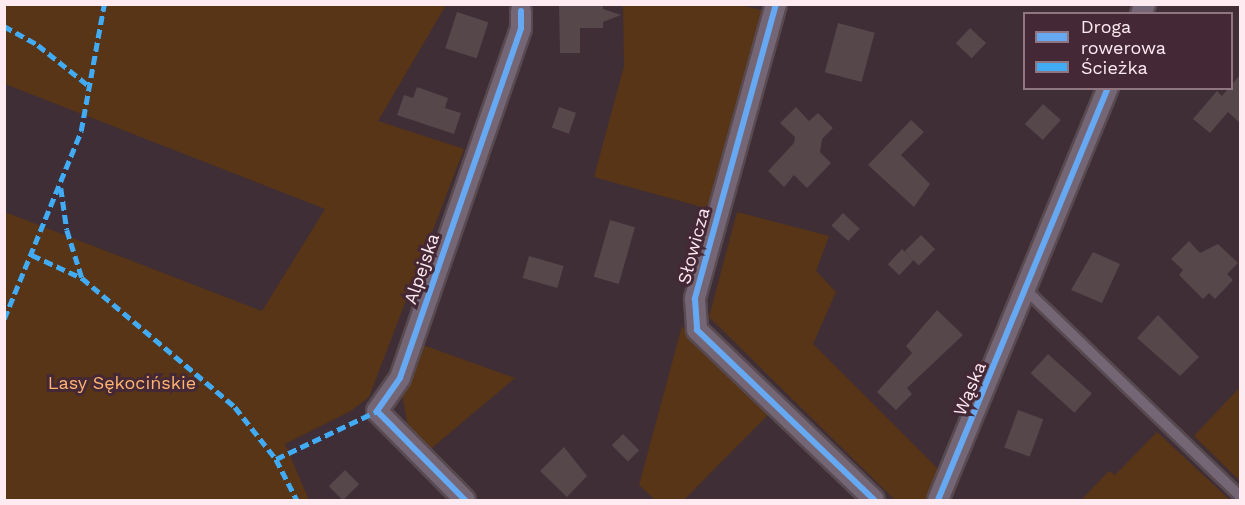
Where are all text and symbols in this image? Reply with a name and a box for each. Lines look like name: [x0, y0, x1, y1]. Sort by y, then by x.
legend: [1023, 12, 1233, 90]
text: Droga rowerowa: [1081, 16, 1166, 58]
text: Ścieżka: [1081, 57, 1148, 78]
street label: Słowicza: [673, 205, 715, 287]
street label: Alpejska: [400, 231, 444, 307]
street label: Wąska: [949, 359, 991, 419]
park label: Lasy Sękocińskie: [48, 372, 196, 394]

